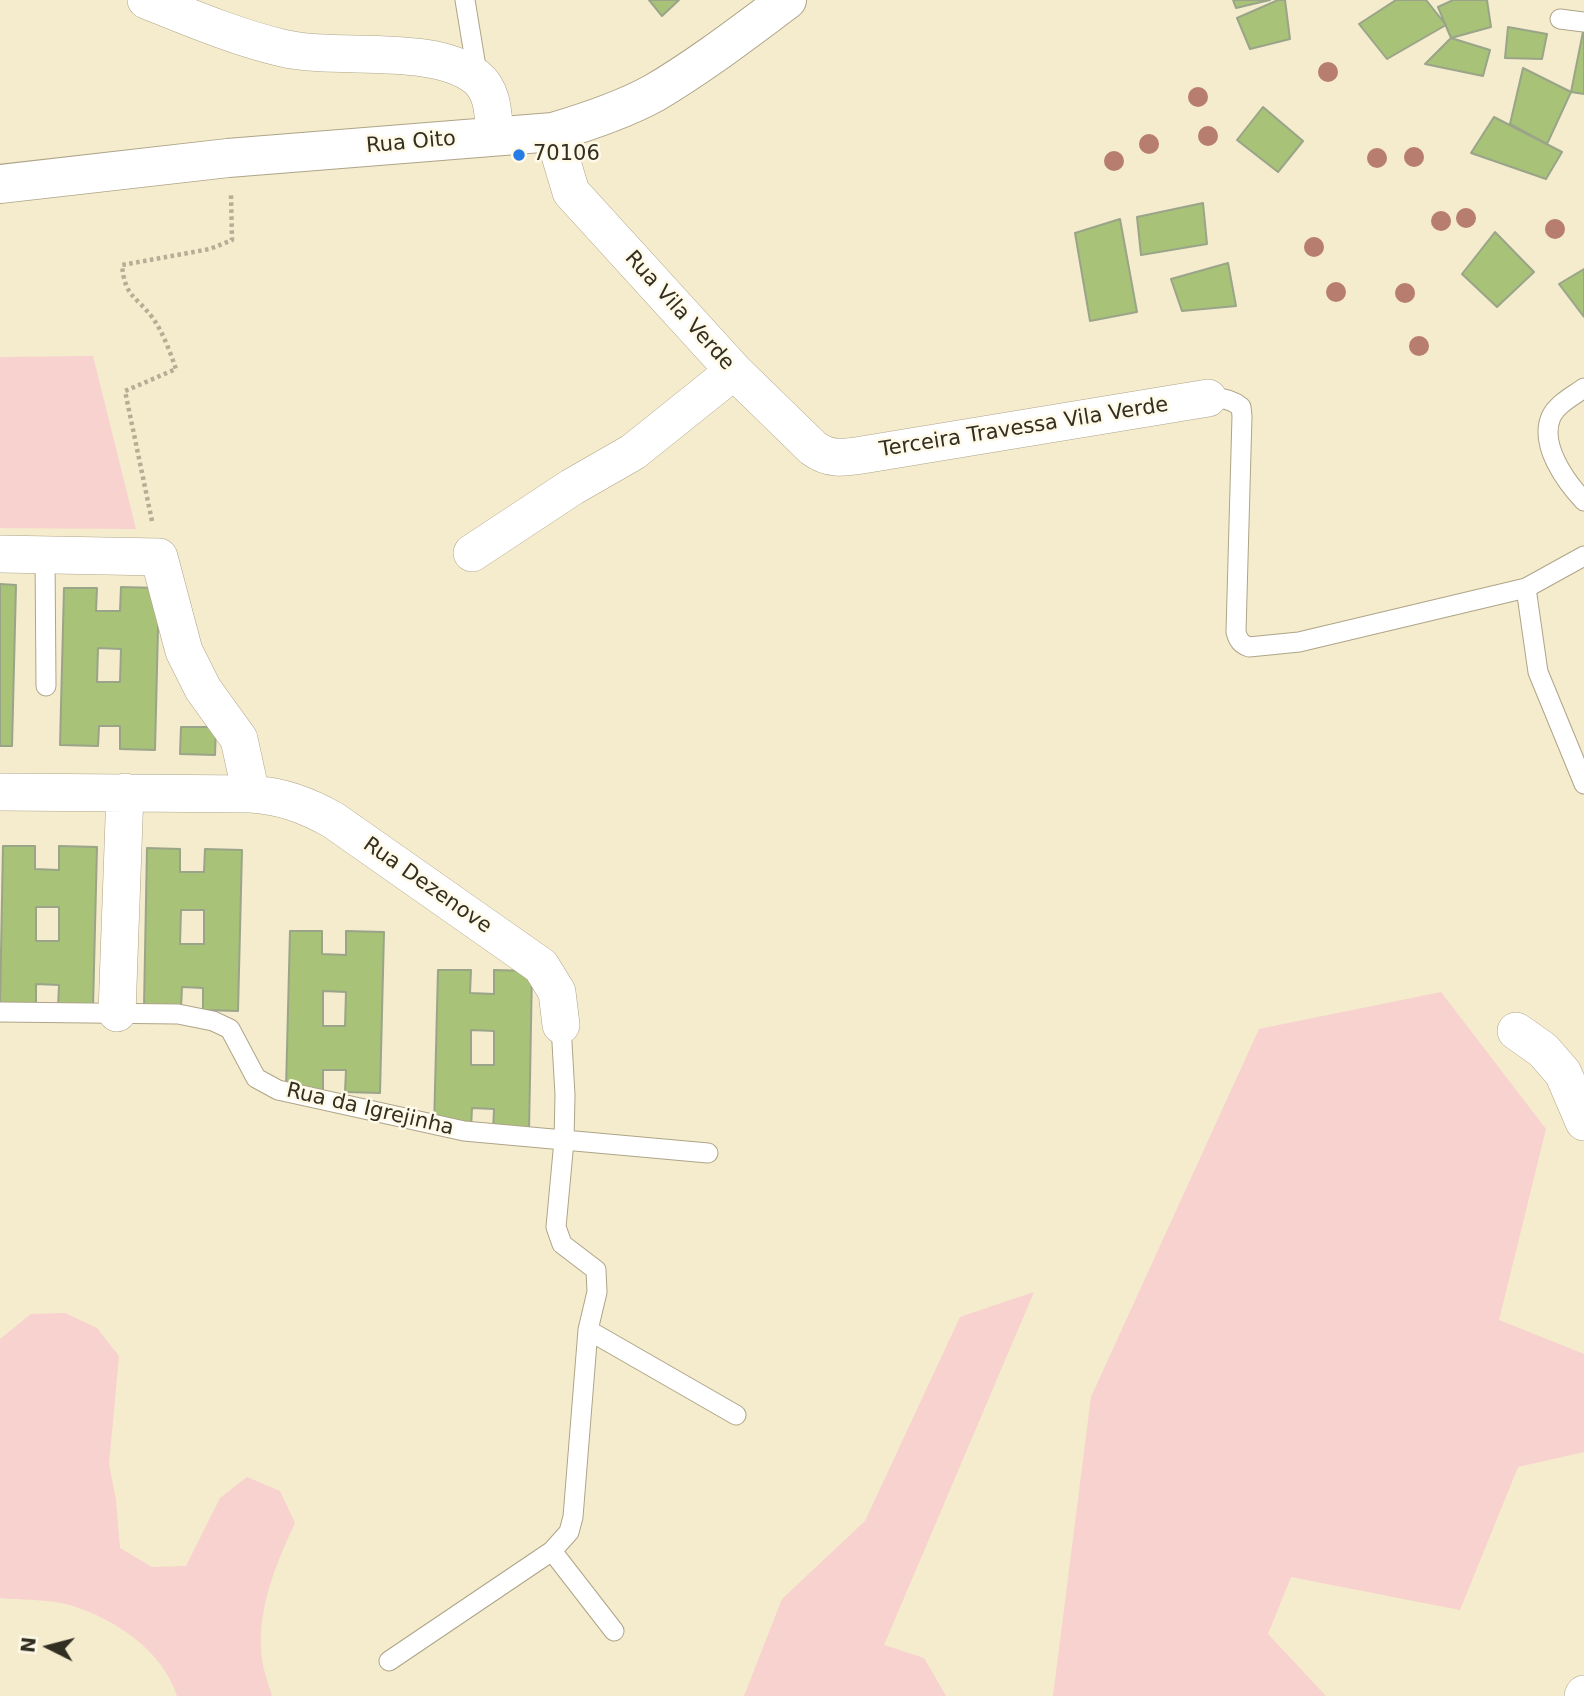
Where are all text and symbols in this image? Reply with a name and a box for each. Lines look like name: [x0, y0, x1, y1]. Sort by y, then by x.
street label: Rua Oito: [365, 127, 457, 159]
place label: 70106: [533, 142, 600, 168]
marker: 70106: [511, 147, 527, 163]
street label: Rua Vila Verde: [619, 246, 739, 376]
street label: Terceira Travessa Vila Verde: [878, 393, 1170, 463]
street label: Rua Dezenove: [358, 832, 496, 940]
street label: Rua da Igrejinha: [284, 1078, 456, 1142]
north arrow: [14, 1612, 84, 1682]
text: N: [16, 1636, 40, 1654]

